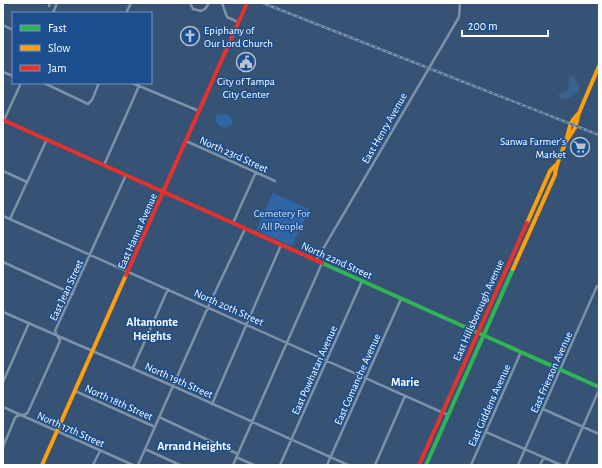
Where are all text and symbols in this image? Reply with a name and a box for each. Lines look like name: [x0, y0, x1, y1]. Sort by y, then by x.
legend: [12, 12, 152, 84]
scale bar: [462, 12, 548, 38]
text: 200 m: [468, 20, 498, 32]
text: Fast: [48, 22, 67, 34]
church icon: Epiphany of Our Lord Church: [179, 25, 201, 47]
place label: Epiphany of Our Lord Church: [204, 25, 273, 49]
text: Slow: [48, 42, 70, 54]
public building icon: City of Tampa City Center: [235, 51, 257, 73]
text: Jam: [48, 62, 67, 74]
place label: City of Tampa City Center: [217, 76, 275, 100]
street label: East Henry Avenue: [360, 91, 409, 166]
street label: North 23rd Street: [198, 134, 270, 175]
place label: Sanwa Farmer's Market: [500, 136, 566, 160]
supermarket icon: Sanwa Farmer's Market: [569, 136, 591, 158]
street label: East Hanna Avenue: [116, 191, 159, 271]
park label: Cemetery For All People: [254, 208, 311, 232]
street label: North 22nd Street: [300, 240, 374, 281]
street label: East Jean Street: [47, 257, 86, 323]
street label: East Hillsborough Avenue: [451, 258, 506, 363]
street label: North 20th Street: [192, 287, 266, 328]
district label: Altamonte Heights: [126, 316, 178, 342]
street label: East Powhatan Avenue: [290, 324, 339, 416]
street label: East Frierson Avenue: [529, 330, 574, 414]
street label: East Comanche Avenue: [332, 332, 383, 427]
street label: North 19th Street: [143, 361, 215, 401]
street label: East Giddens Avenue: [466, 362, 513, 448]
district label: Marie: [391, 376, 419, 388]
street label: North 18th Street: [83, 383, 155, 423]
street label: North 17th Street: [35, 410, 107, 449]
district label: Arrand Heights: [157, 440, 231, 452]

